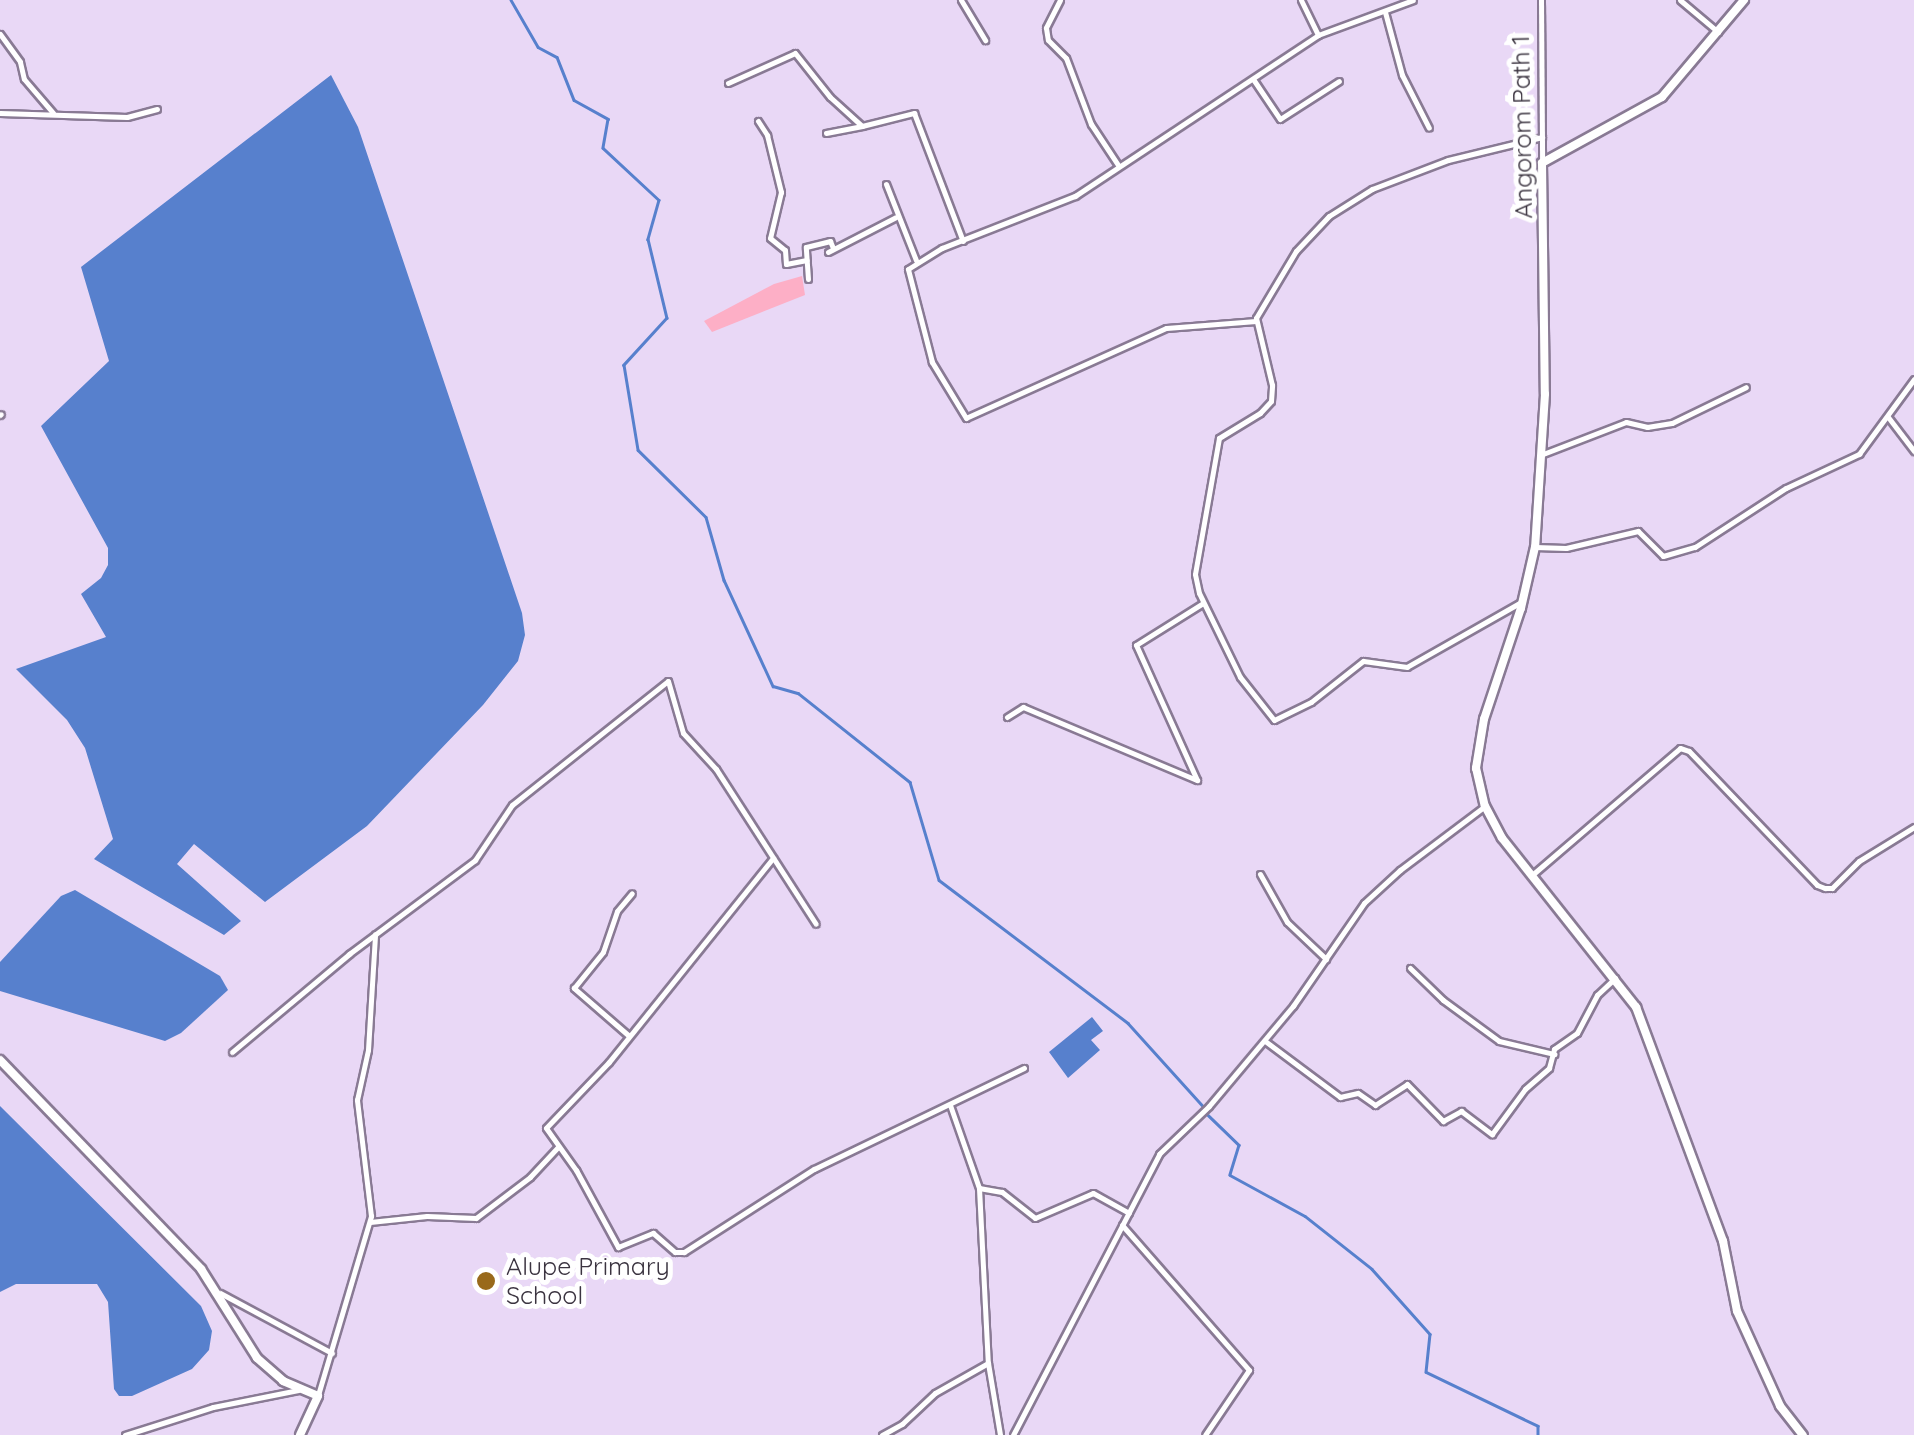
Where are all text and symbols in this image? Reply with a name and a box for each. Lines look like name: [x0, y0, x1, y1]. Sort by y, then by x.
street label: Angorom Path 1: [1505, 35, 1539, 219]
place label: Alupe Primary School: [506, 1252, 670, 1311]
marker: Alupe Primary School: [475, 1270, 497, 1292]

